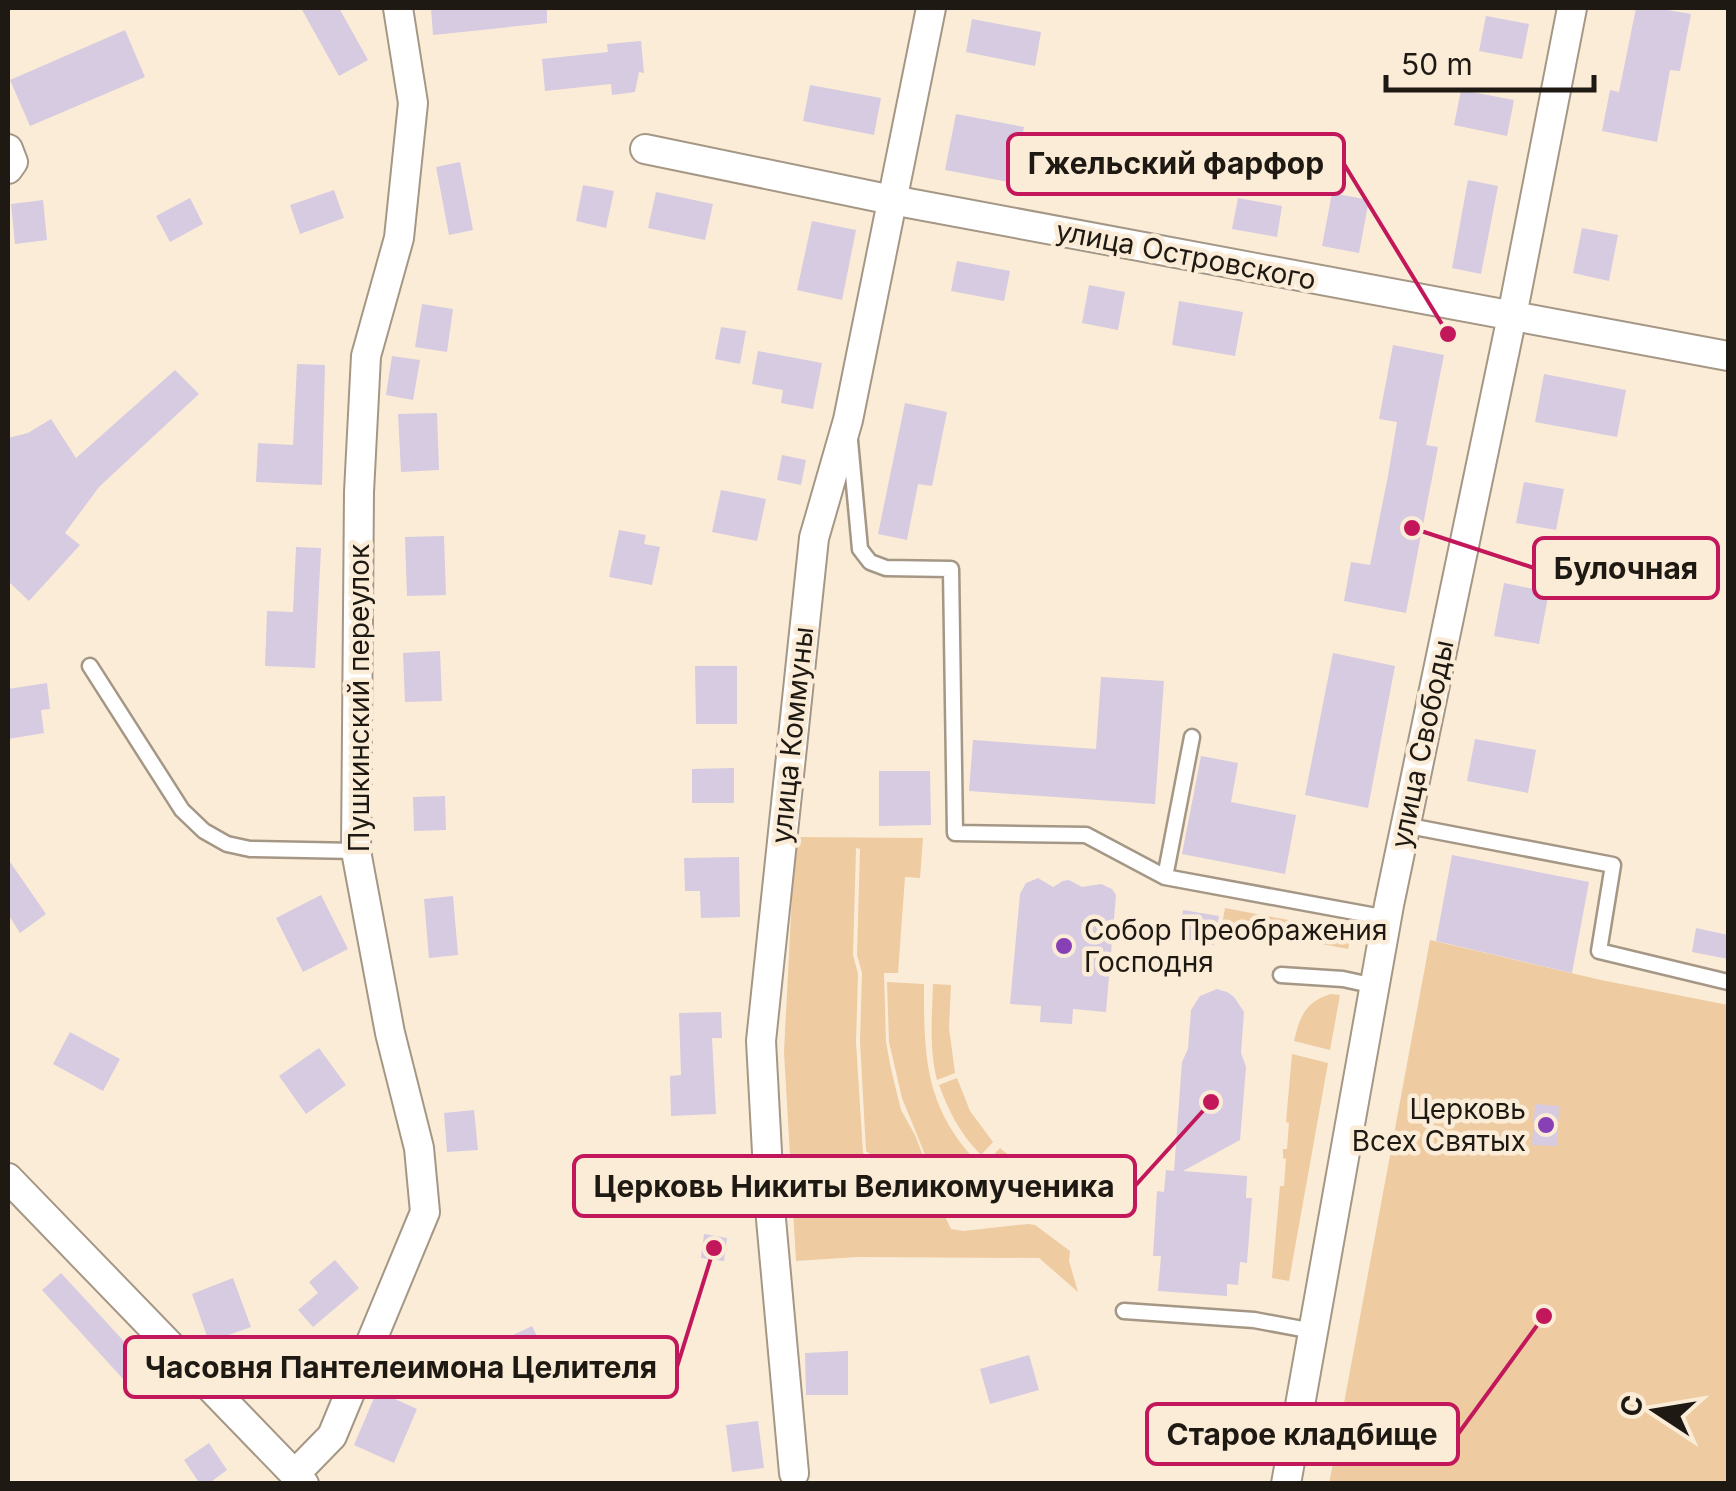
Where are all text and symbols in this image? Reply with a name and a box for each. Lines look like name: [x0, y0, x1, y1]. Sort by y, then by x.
scale bar: [1386, 30, 1594, 92]
text: 50 m: [1401, 46, 1473, 82]
callout: Гжельский фарфор: [1008, 134, 1344, 194]
text: Гжельский фарфор: [1028, 145, 1324, 181]
street label: улица Островского: [1053, 213, 1319, 297]
callout: Булочная: [1534, 538, 1718, 598]
street label: Пушкинский переулок: [342, 544, 376, 852]
text: Булочная: [1554, 550, 1698, 586]
street label: улица Коммуны: [764, 625, 820, 845]
street label: улица Свободы: [1383, 637, 1461, 851]
place label: Собор Преображения Господня: [1084, 913, 1387, 979]
marker: Собор Преображения Господня: [1053, 935, 1075, 957]
place label: Церковь Всех Святых: [1352, 1092, 1526, 1158]
marker: Церковь Всех Святых: [1535, 1114, 1557, 1136]
callout: Церковь Никиты Великомученика: [574, 1156, 1135, 1216]
text: Церковь Никиты Великомученика: [593, 1168, 1115, 1204]
callout: Часовня Пантелеимона Целителя: [125, 1337, 677, 1397]
text: Часовня Пантелеимона Целителя: [145, 1349, 657, 1385]
north arrow: [1606, 1361, 1706, 1461]
text: С: [1613, 1392, 1650, 1419]
callout: Старое кладбище: [1147, 1404, 1458, 1464]
text: Старое кладбище: [1166, 1416, 1438, 1452]

